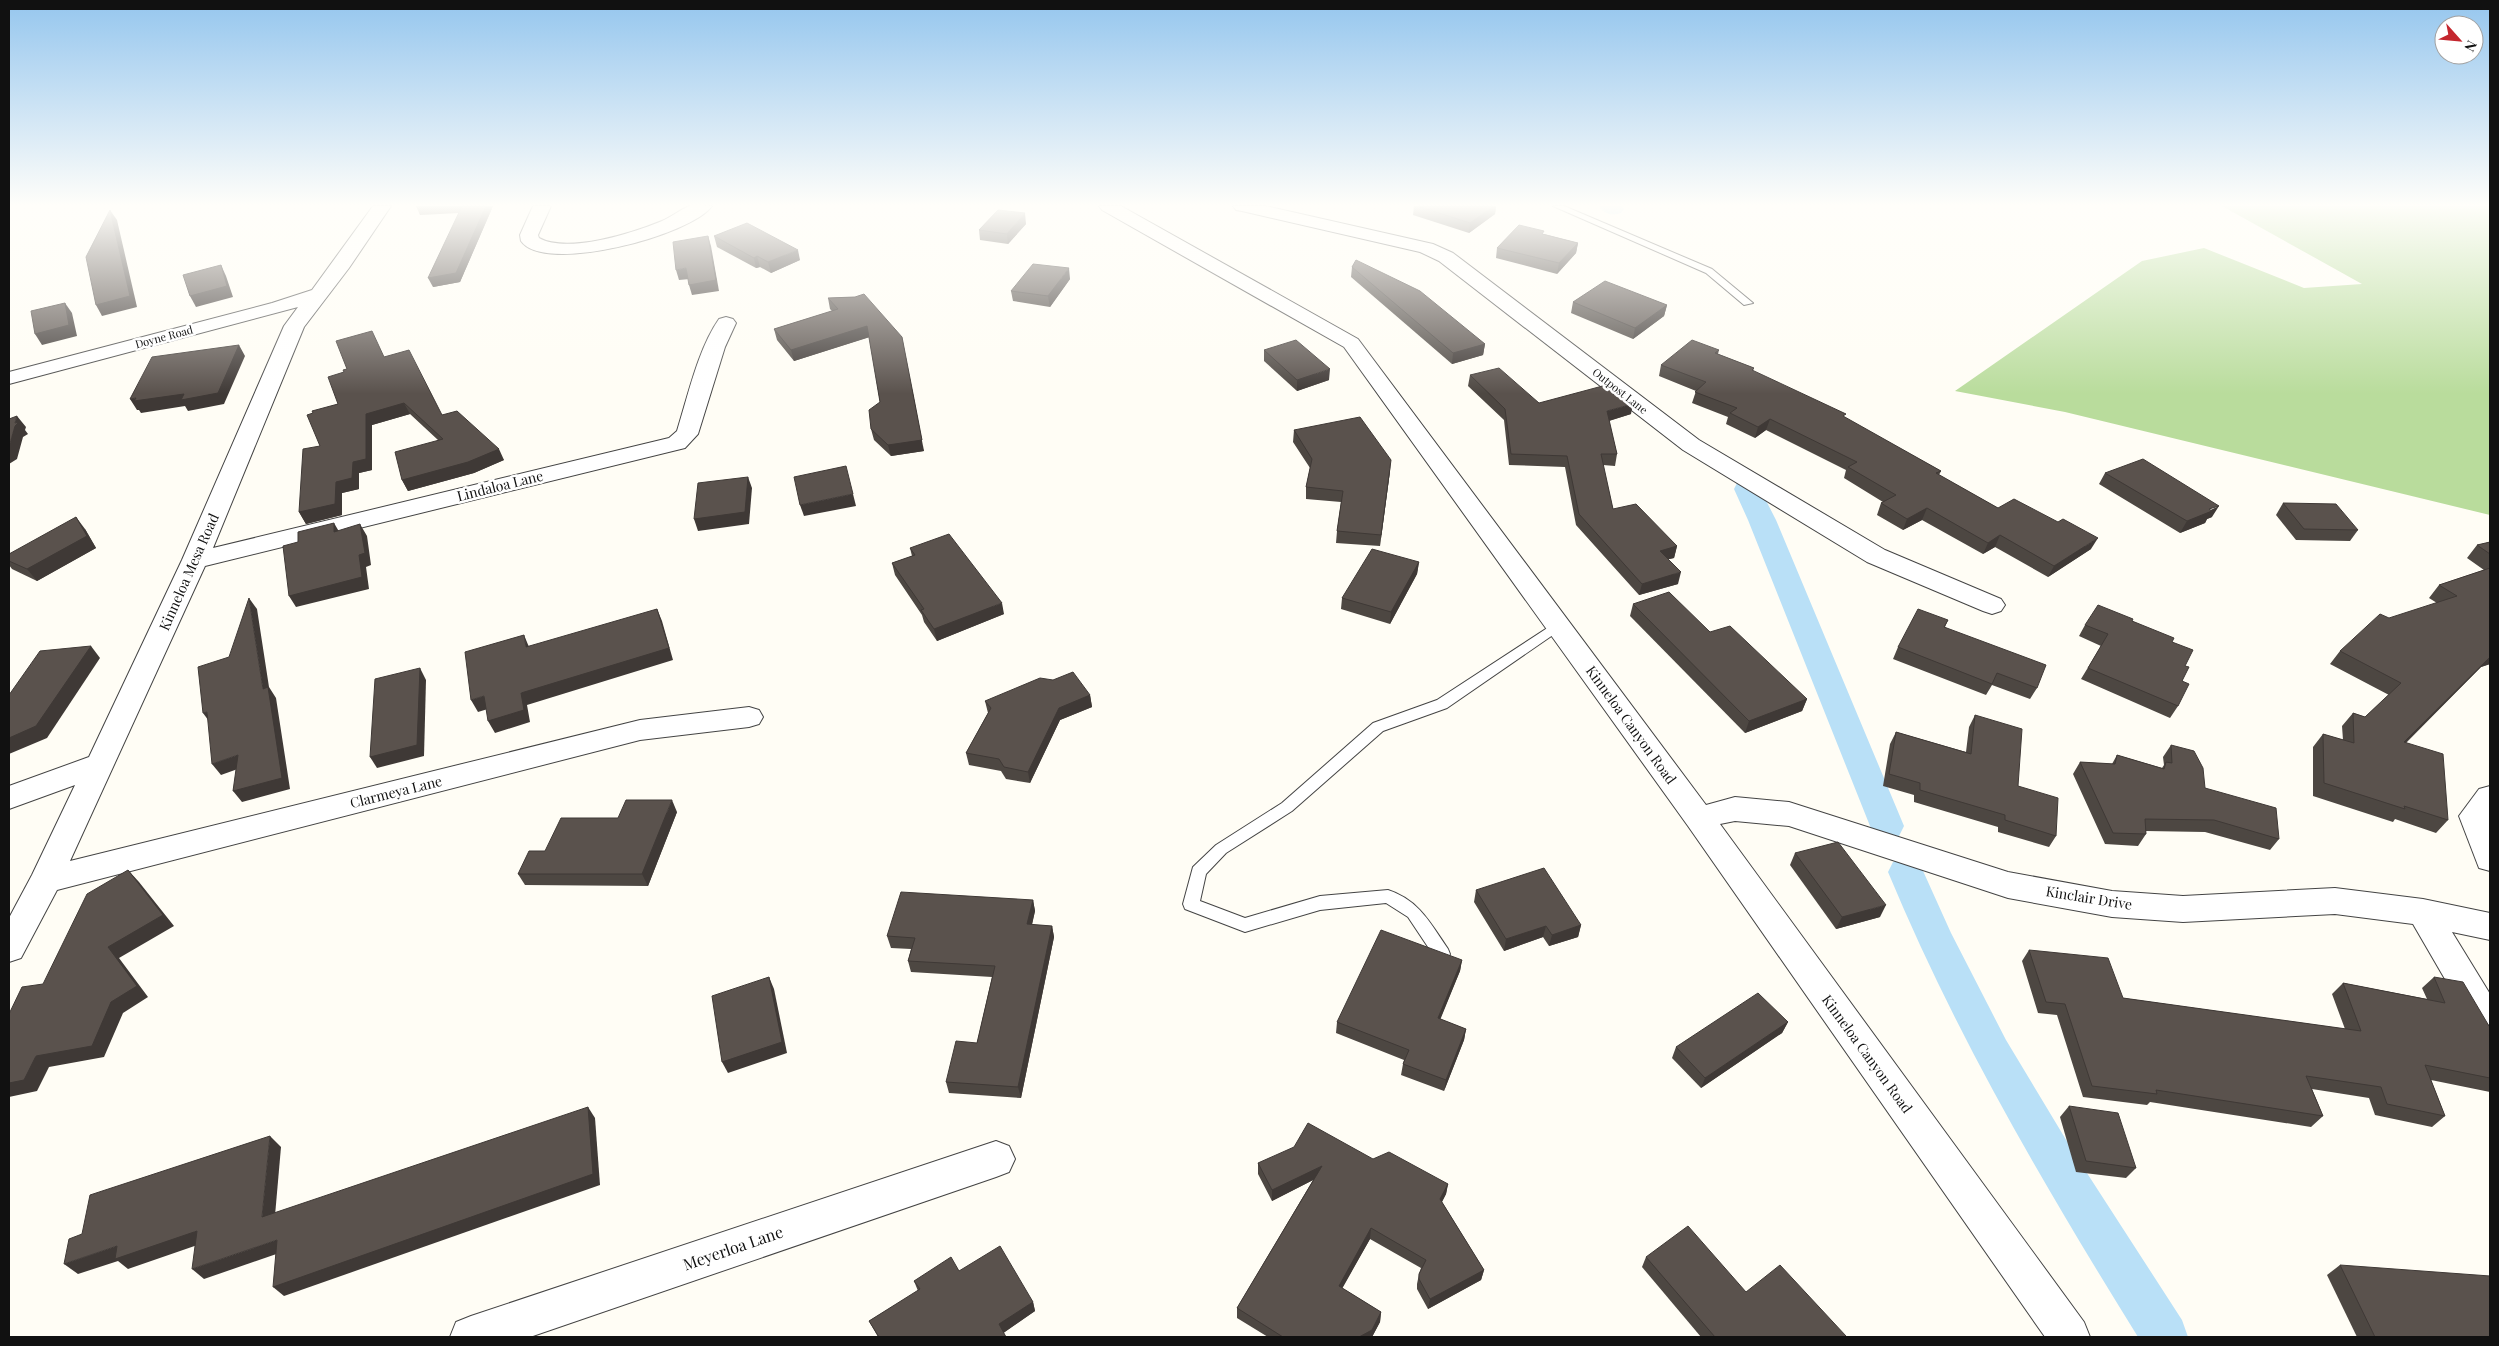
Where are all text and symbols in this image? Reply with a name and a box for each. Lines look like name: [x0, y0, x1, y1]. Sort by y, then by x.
north arrow: [2434, 15, 2484, 65]
text: N: [2460, 37, 2482, 55]
street label: Doyne Road: [133, 321, 195, 351]
street label: Outpost Lane: [1590, 364, 1651, 417]
street label: Lindaloa Lane: [455, 466, 545, 505]
street label: Kinneloa Mesa Road: [154, 510, 223, 633]
street label: Kinneloa Canyon Road: [1582, 662, 1681, 788]
street label: Clarmeya Lane: [348, 771, 444, 812]
street label: Kinclair Drive: [2045, 881, 2134, 914]
street label: Kinneloa Canyon Road: [1818, 991, 1917, 1117]
street label: Meyerloa Lane: [680, 1221, 786, 1274]

